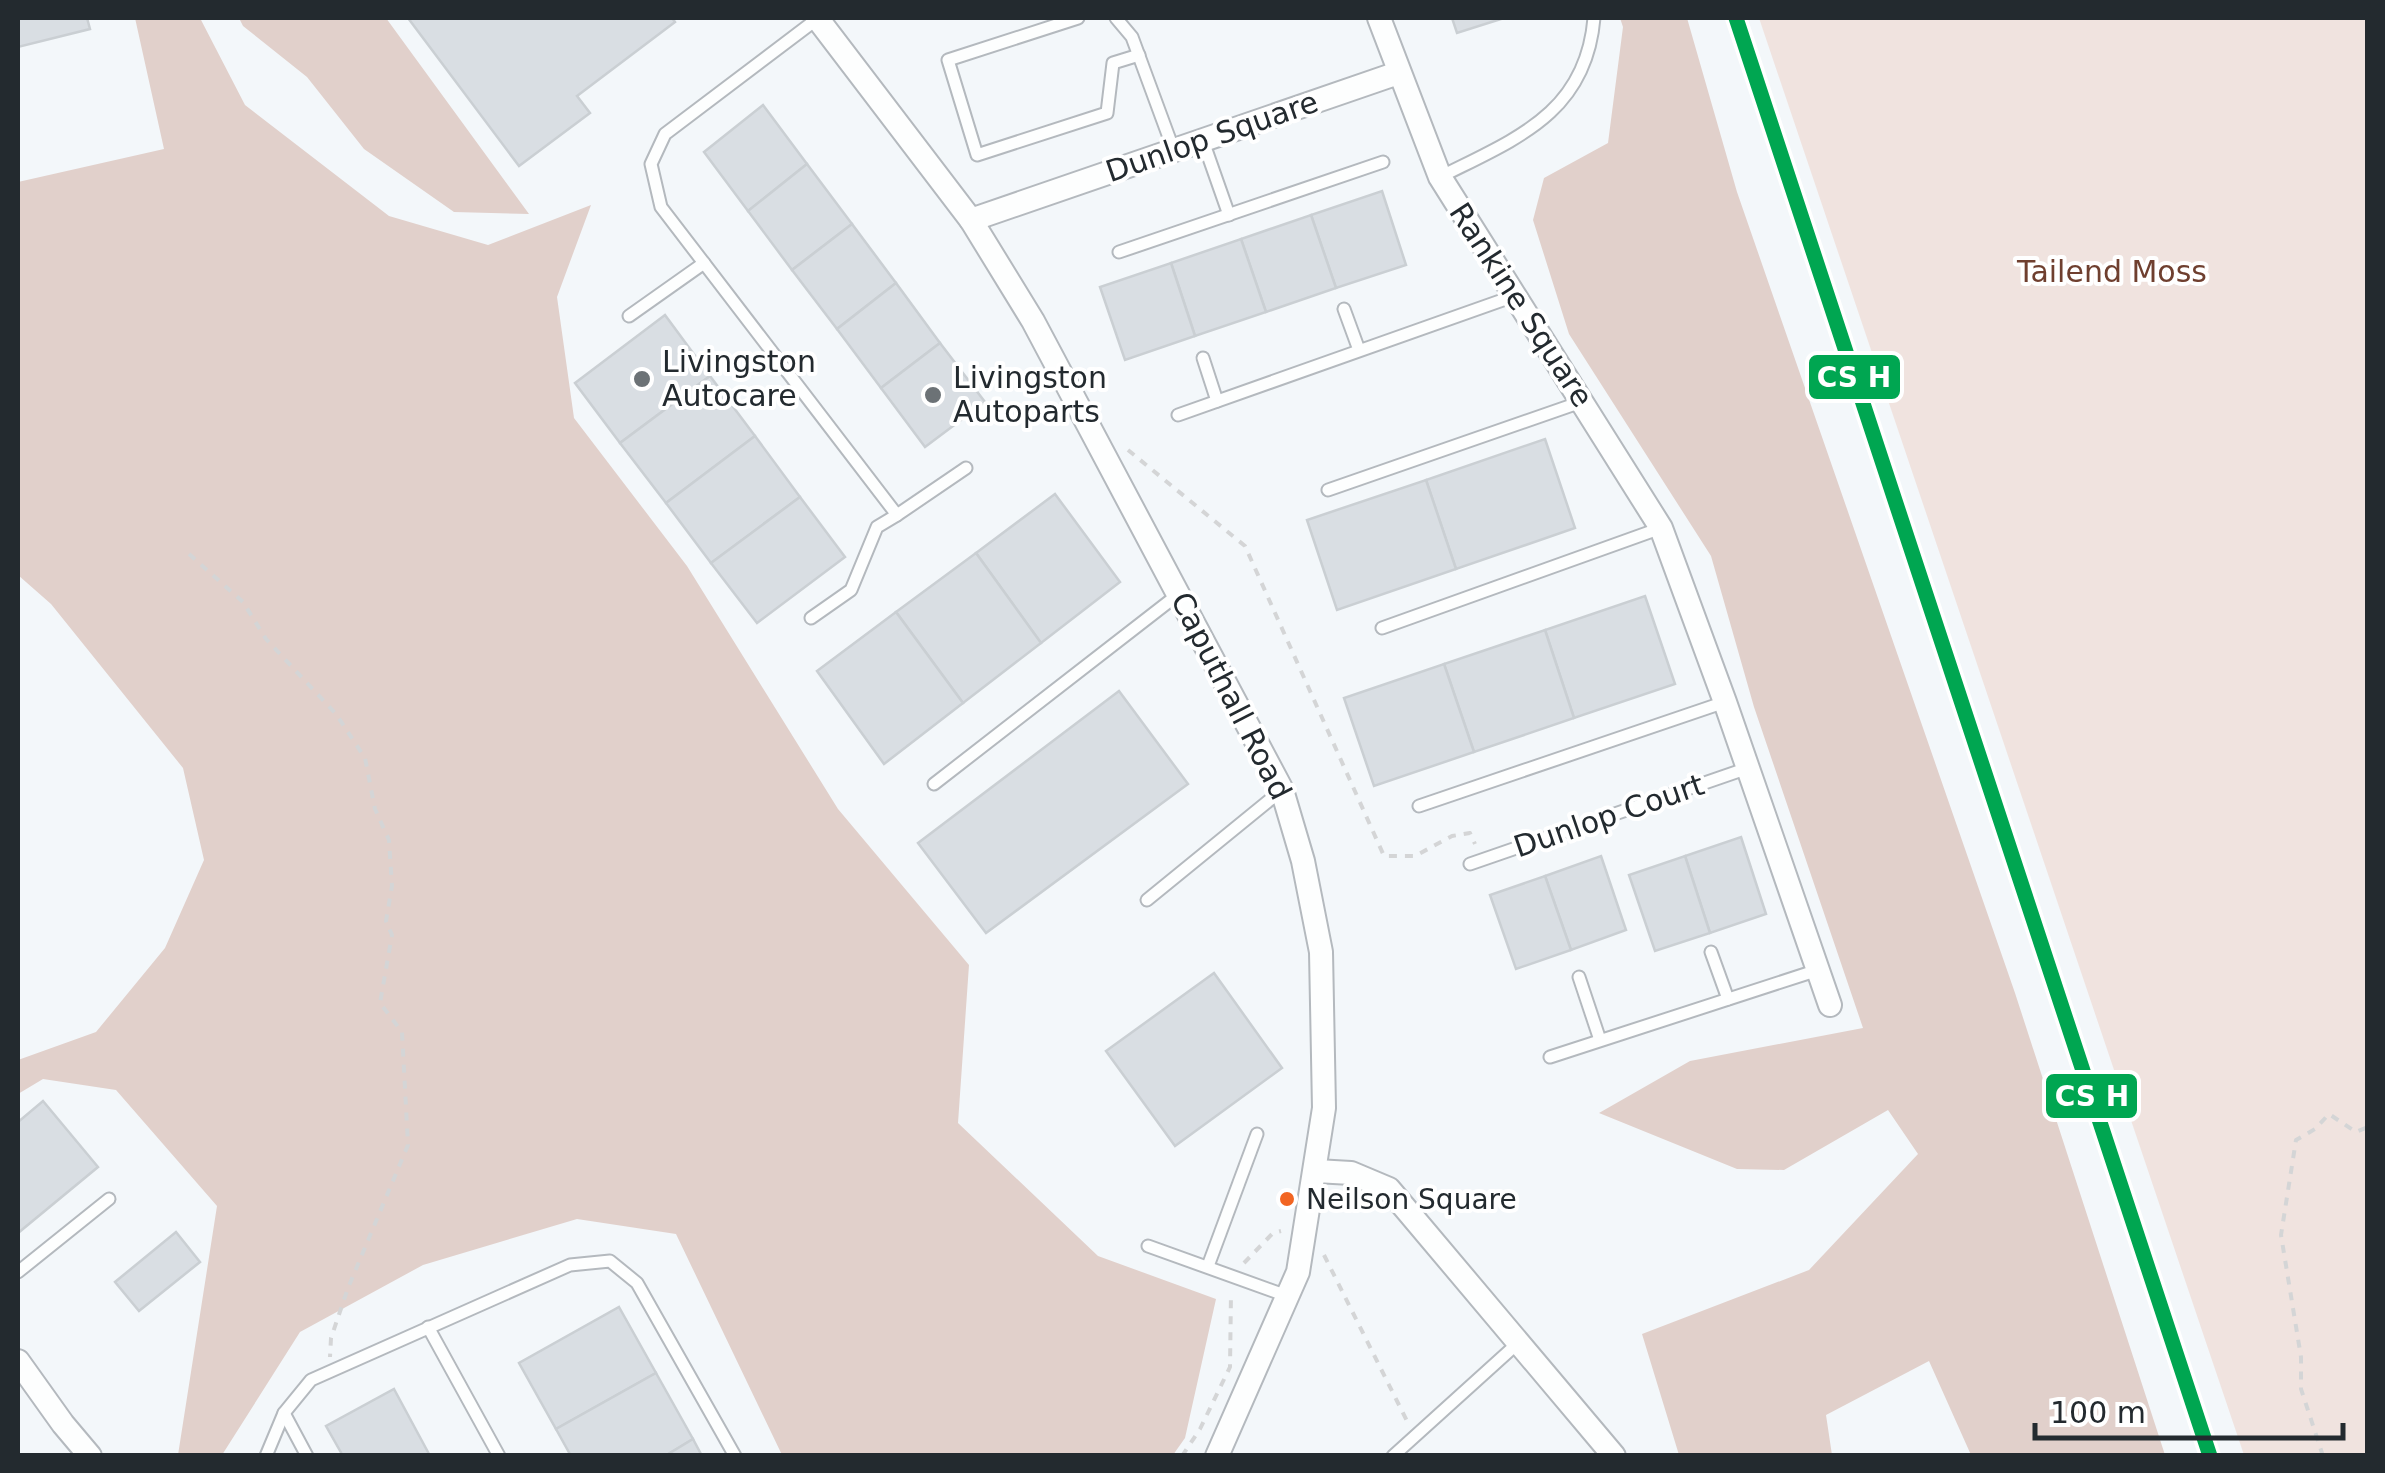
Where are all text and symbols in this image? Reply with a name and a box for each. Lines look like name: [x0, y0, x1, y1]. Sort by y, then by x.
street label: Dunlop Square: [1101, 84, 1322, 189]
street label: Rankine Square: [1442, 196, 1600, 413]
park label: Tailend Moss: [2016, 254, 2207, 289]
place label: Livingston Autocare: [662, 344, 816, 413]
line badge: CS H: [1807, 353, 1902, 401]
place label: Livingston Autoparts: [953, 360, 1107, 429]
text: CS H: [1817, 361, 1891, 394]
marker: Livingston Autocare: [631, 368, 653, 390]
marker: Livingston Autoparts: [922, 384, 944, 406]
street label: Caputhall Road: [1164, 586, 1299, 805]
street label: Dunlop Court: [1509, 767, 1709, 864]
line badge: CS H: [2044, 1072, 2139, 1120]
text: CS H: [2055, 1080, 2129, 1113]
place label: Neilson Square: [1306, 1183, 1517, 1216]
marker: Neilson Square: [1277, 1189, 1297, 1209]
scale bar: [2035, 1378, 2342, 1440]
text: 100 m: [2050, 1395, 2146, 1430]

